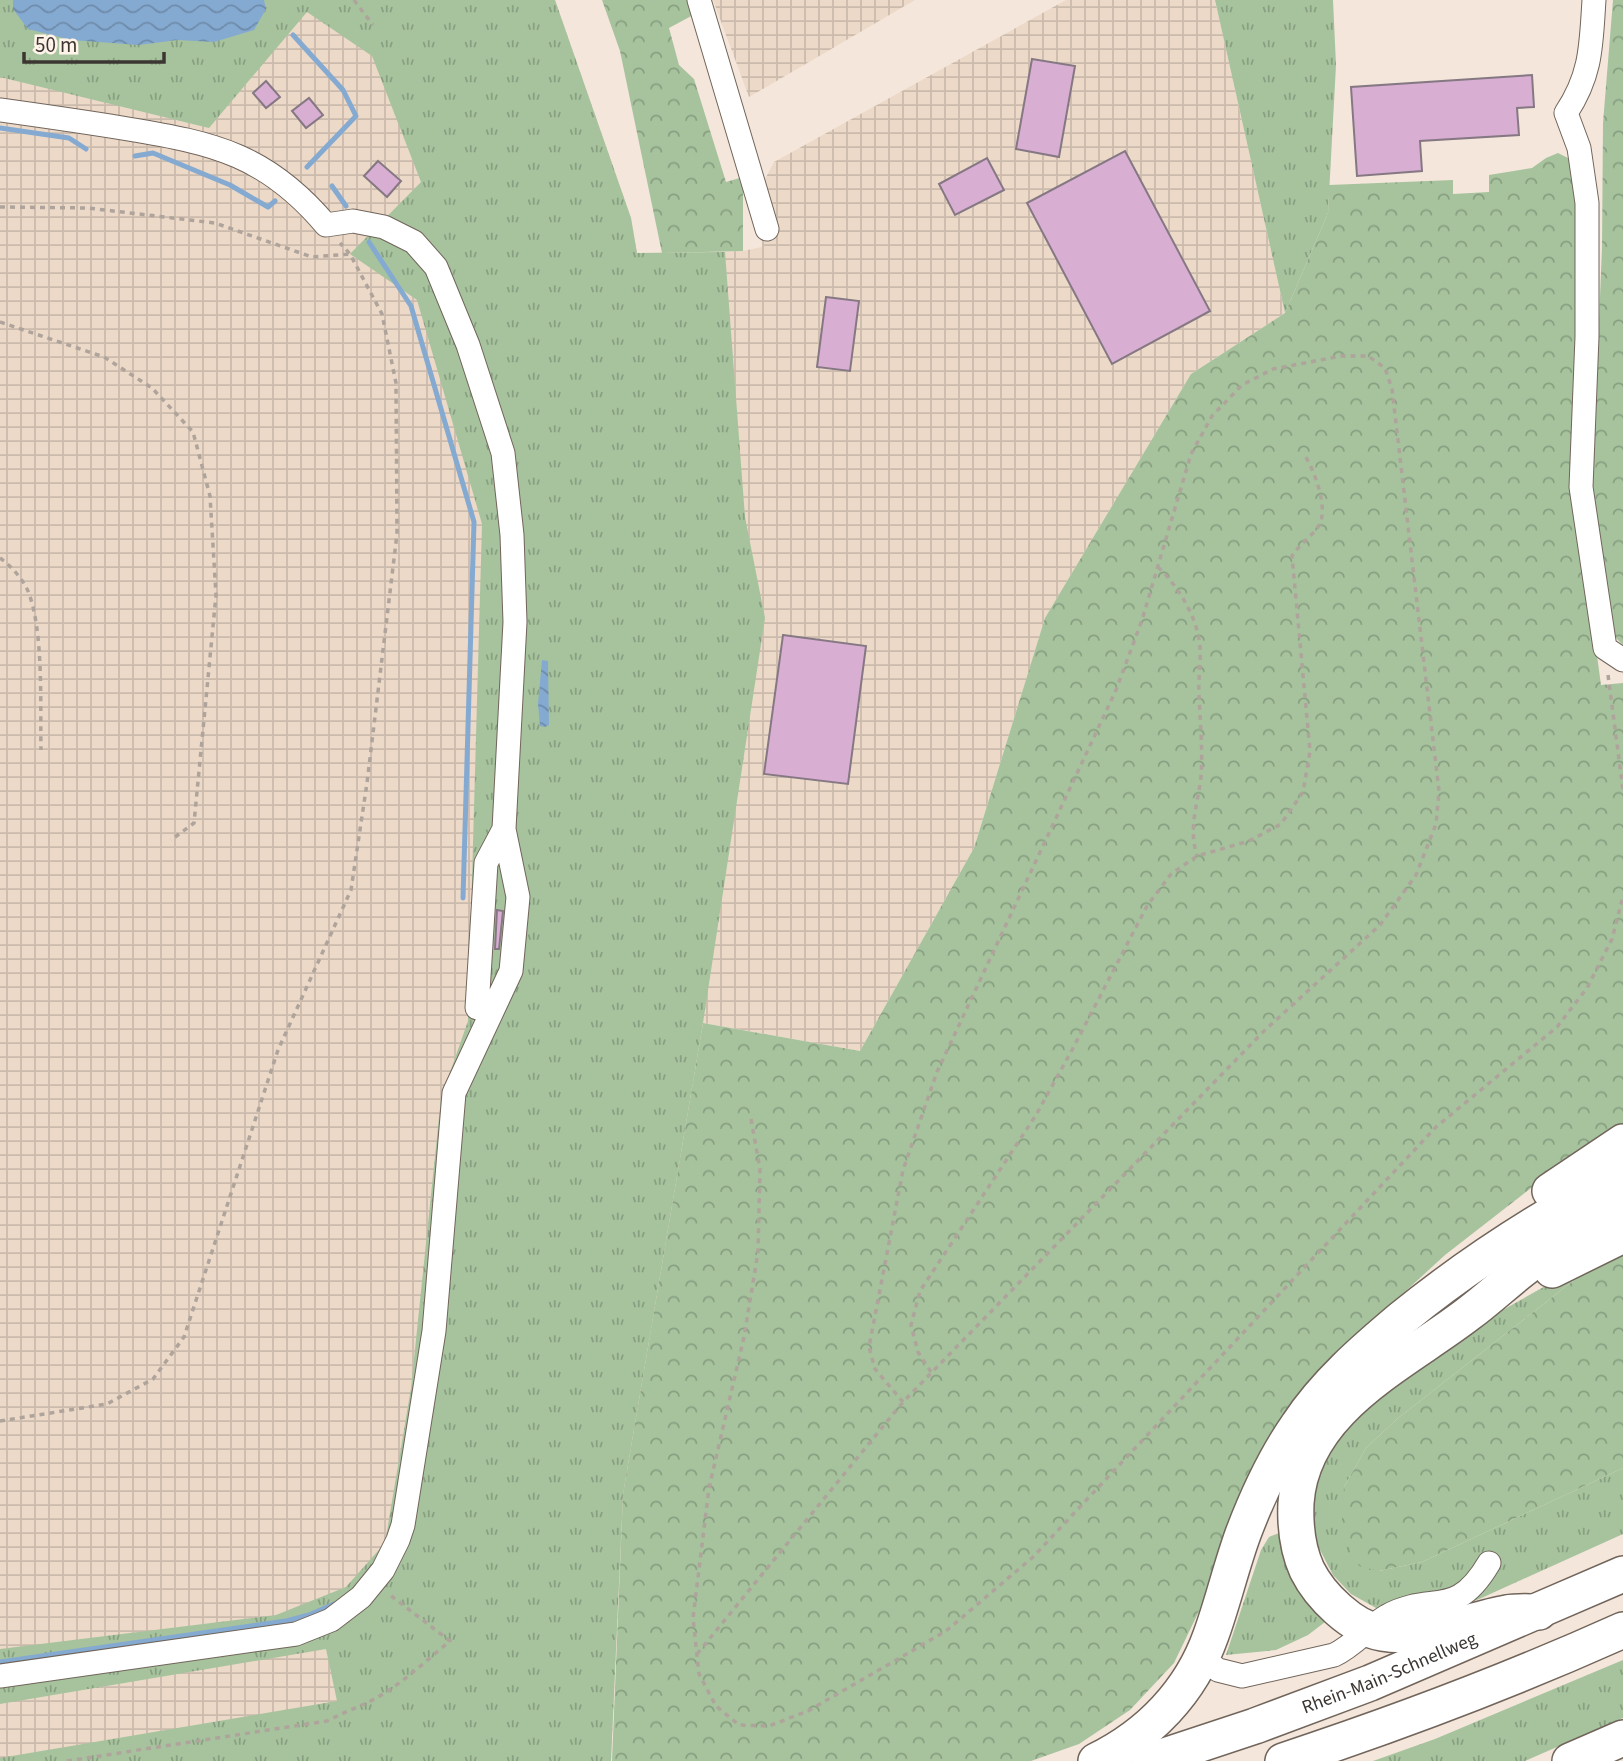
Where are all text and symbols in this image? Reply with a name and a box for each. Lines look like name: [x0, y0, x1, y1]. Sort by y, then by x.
scale bar: [24, 21, 164, 65]
text: 50 m: [35, 30, 77, 60]
street label: Rhein-Main-Schnellweg: [1298, 1625, 1481, 1721]

